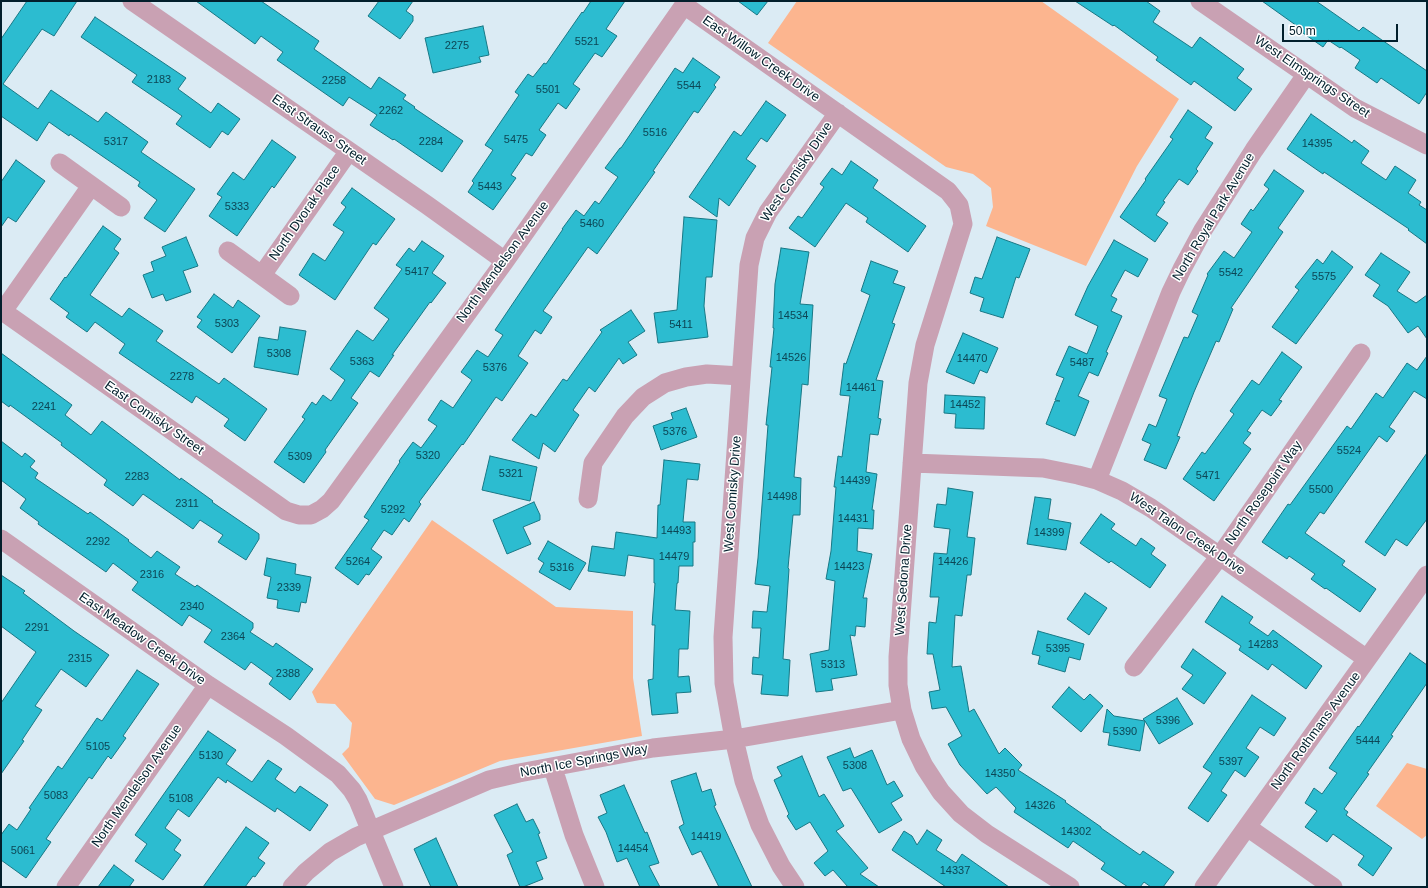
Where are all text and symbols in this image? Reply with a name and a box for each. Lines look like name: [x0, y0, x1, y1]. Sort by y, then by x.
street label: East Willow Creek Drive: [699, 13, 823, 105]
scale bar: [1284, 16, 1400, 42]
text: 50 m: [1289, 24, 1316, 38]
street label: West Elmsprings Street: [1251, 33, 1373, 121]
house number: 5521: [575, 35, 599, 49]
house number: 2275: [445, 39, 469, 53]
house number: 2183: [147, 73, 171, 87]
house number: 2258: [322, 74, 346, 88]
house number: 5544: [677, 79, 701, 93]
house number: 5501: [536, 83, 560, 97]
street label: East Strauss Street: [269, 91, 369, 169]
house number: 2262: [379, 104, 403, 118]
street label: West Comisky Drive: [758, 119, 836, 225]
house number: 5516: [643, 126, 667, 140]
house number: 5475: [504, 133, 528, 147]
house number: 5317: [104, 135, 128, 149]
house number: 2284: [419, 135, 443, 149]
house number: 14395: [1302, 137, 1332, 151]
street label: North Royal Park Avenue: [1170, 150, 1258, 284]
street label: North Dvorak Place: [266, 162, 344, 264]
house number: 5443: [478, 180, 502, 194]
street label: North Mendelson Avenue: [454, 198, 552, 326]
house number: 5333: [225, 200, 249, 214]
house number: 5460: [580, 217, 604, 231]
house number: 5417: [405, 265, 429, 279]
house number: 5542: [1219, 266, 1243, 280]
house number: 5575: [1312, 270, 1336, 284]
house number: 14534: [778, 309, 808, 323]
house number: 5303: [215, 317, 239, 331]
house number: 5411: [669, 318, 693, 332]
house number: 5308: [267, 347, 291, 361]
house number: 14526: [776, 351, 806, 365]
house number: 14470: [957, 352, 987, 366]
house number: 5363: [350, 355, 374, 369]
house number: 5487: [1070, 356, 1094, 370]
house number: 5376: [483, 361, 507, 375]
house number: 2278: [170, 370, 194, 384]
street label: East Comisky Street: [101, 378, 207, 458]
house number: 14461: [846, 381, 876, 395]
house number: 14452: [950, 398, 980, 412]
house number: 2241: [32, 400, 56, 414]
house number: 5376: [663, 425, 687, 439]
street label: West Comisky Drive: [721, 435, 745, 553]
street label: North Rosepoint Way: [1222, 438, 1306, 548]
house number: 5524: [1337, 444, 1361, 458]
house number: 5320: [416, 449, 440, 463]
house number: 5309: [288, 450, 312, 464]
house number: 5321: [499, 467, 523, 481]
house number: 5471: [1196, 469, 1220, 483]
house number: 2283: [125, 470, 149, 484]
house number: 14439: [840, 474, 870, 488]
house number: 5500: [1309, 483, 1333, 497]
street label: West Talon Creek Drive: [1126, 489, 1248, 579]
house number: 14498: [767, 490, 797, 504]
house number: 2311: [175, 497, 199, 511]
house number: 5292: [381, 503, 405, 517]
house number: 14431: [838, 512, 868, 526]
house number: 14493: [661, 524, 691, 538]
street label: West Sedona Drive: [892, 524, 916, 636]
house number: 14399: [1034, 526, 1064, 540]
house number: 2292: [86, 535, 110, 549]
house number: 14479: [659, 550, 689, 564]
house number: 5264: [346, 555, 370, 569]
house number: 14426: [938, 555, 968, 569]
house number: 14423: [834, 560, 864, 574]
house number: 5316: [550, 561, 574, 575]
house number: 2316: [140, 568, 164, 582]
house number: 2339: [277, 581, 301, 595]
street label: East Meadow Creek Drive: [76, 589, 208, 689]
house number: 2340: [180, 600, 204, 614]
house number: 2291: [25, 621, 49, 635]
house number: 2364: [221, 630, 245, 644]
house number: 14283: [1248, 638, 1278, 652]
house number: 5395: [1046, 642, 1070, 656]
house number: 2315: [68, 652, 92, 666]
house number: 5313: [821, 658, 845, 672]
house number: 2388: [276, 667, 300, 681]
street label: North Rothmans Avenue: [1268, 669, 1364, 793]
house number: 5396: [1156, 714, 1180, 728]
street label: North Mendelson Avenue: [89, 722, 185, 850]
house number: 5390: [1113, 725, 1137, 739]
house number: 5444: [1356, 734, 1380, 748]
house number: 5105: [86, 740, 110, 754]
street label: North Ice Springs Way: [519, 741, 649, 781]
house number: 5130: [199, 749, 223, 763]
house number: 5397: [1219, 755, 1243, 769]
house number: 5308: [843, 759, 867, 773]
house number: 14350: [985, 767, 1015, 781]
house number: 5083: [44, 789, 68, 803]
house number: 5108: [169, 792, 193, 806]
house number: 14326: [1025, 799, 1055, 813]
house number: 14302: [1061, 825, 1091, 839]
house number: 14419: [691, 830, 721, 844]
house number: 14454: [618, 842, 648, 856]
house number: 5061: [11, 844, 35, 858]
house number: 14337: [940, 864, 970, 878]

